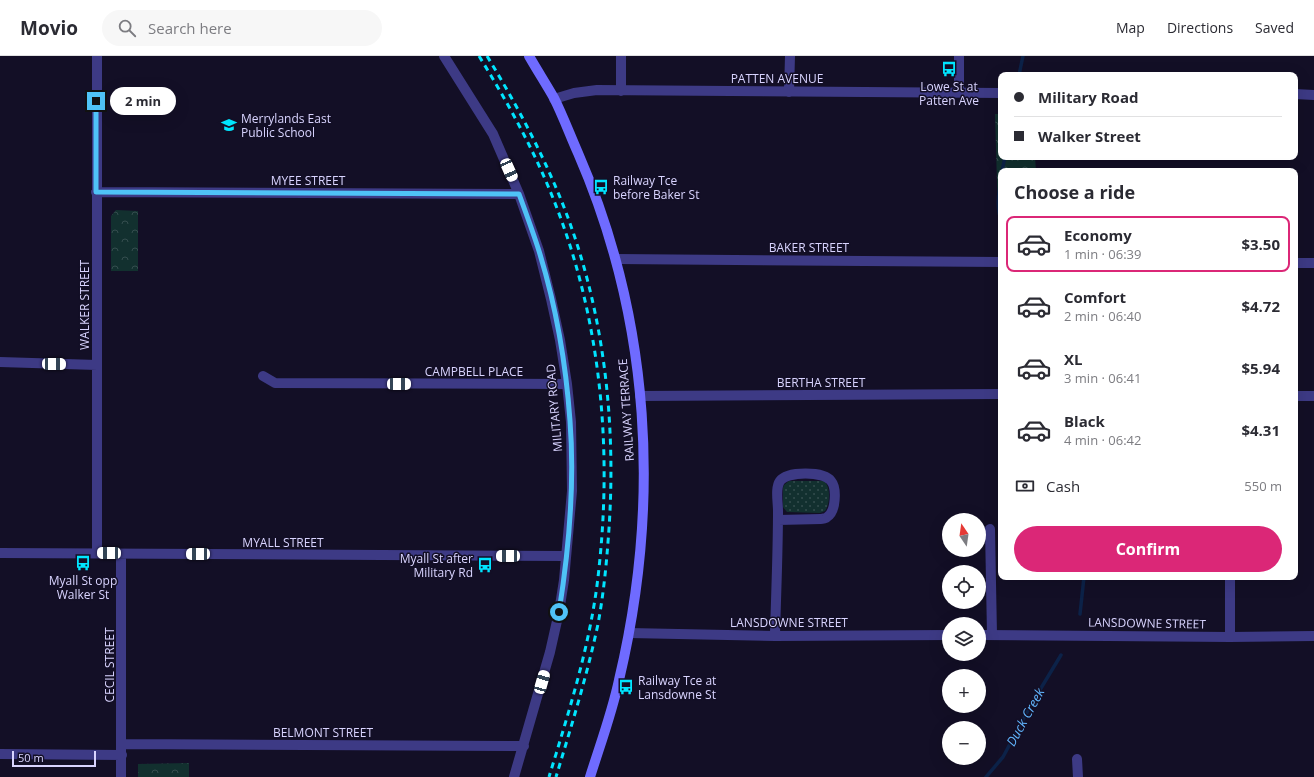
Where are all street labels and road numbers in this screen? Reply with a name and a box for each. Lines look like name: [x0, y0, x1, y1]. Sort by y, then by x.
street label: PATTEN AVENUE: [731, 70, 823, 87]
street label: MYEE STREET: [271, 172, 346, 189]
street label: BAKER STREET: [769, 239, 850, 256]
street label: WALKER STREET: [76, 260, 93, 350]
street label: RAILWAY TERRACE: [614, 358, 638, 462]
street label: CAMPBELL PLACE: [425, 363, 523, 380]
street label: MILITARY ROAD: [542, 363, 566, 453]
street label: BERTHA STREET: [777, 374, 866, 391]
street label: MYALL STREET: [242, 534, 324, 551]
street label: LANSDOWNE STREET: [1088, 613, 1207, 633]
street label: LANSDOWNE STREET: [730, 614, 848, 631]
street label: CECIL STREET: [101, 627, 118, 703]
street label: BELMONT STREET: [273, 724, 373, 741]

